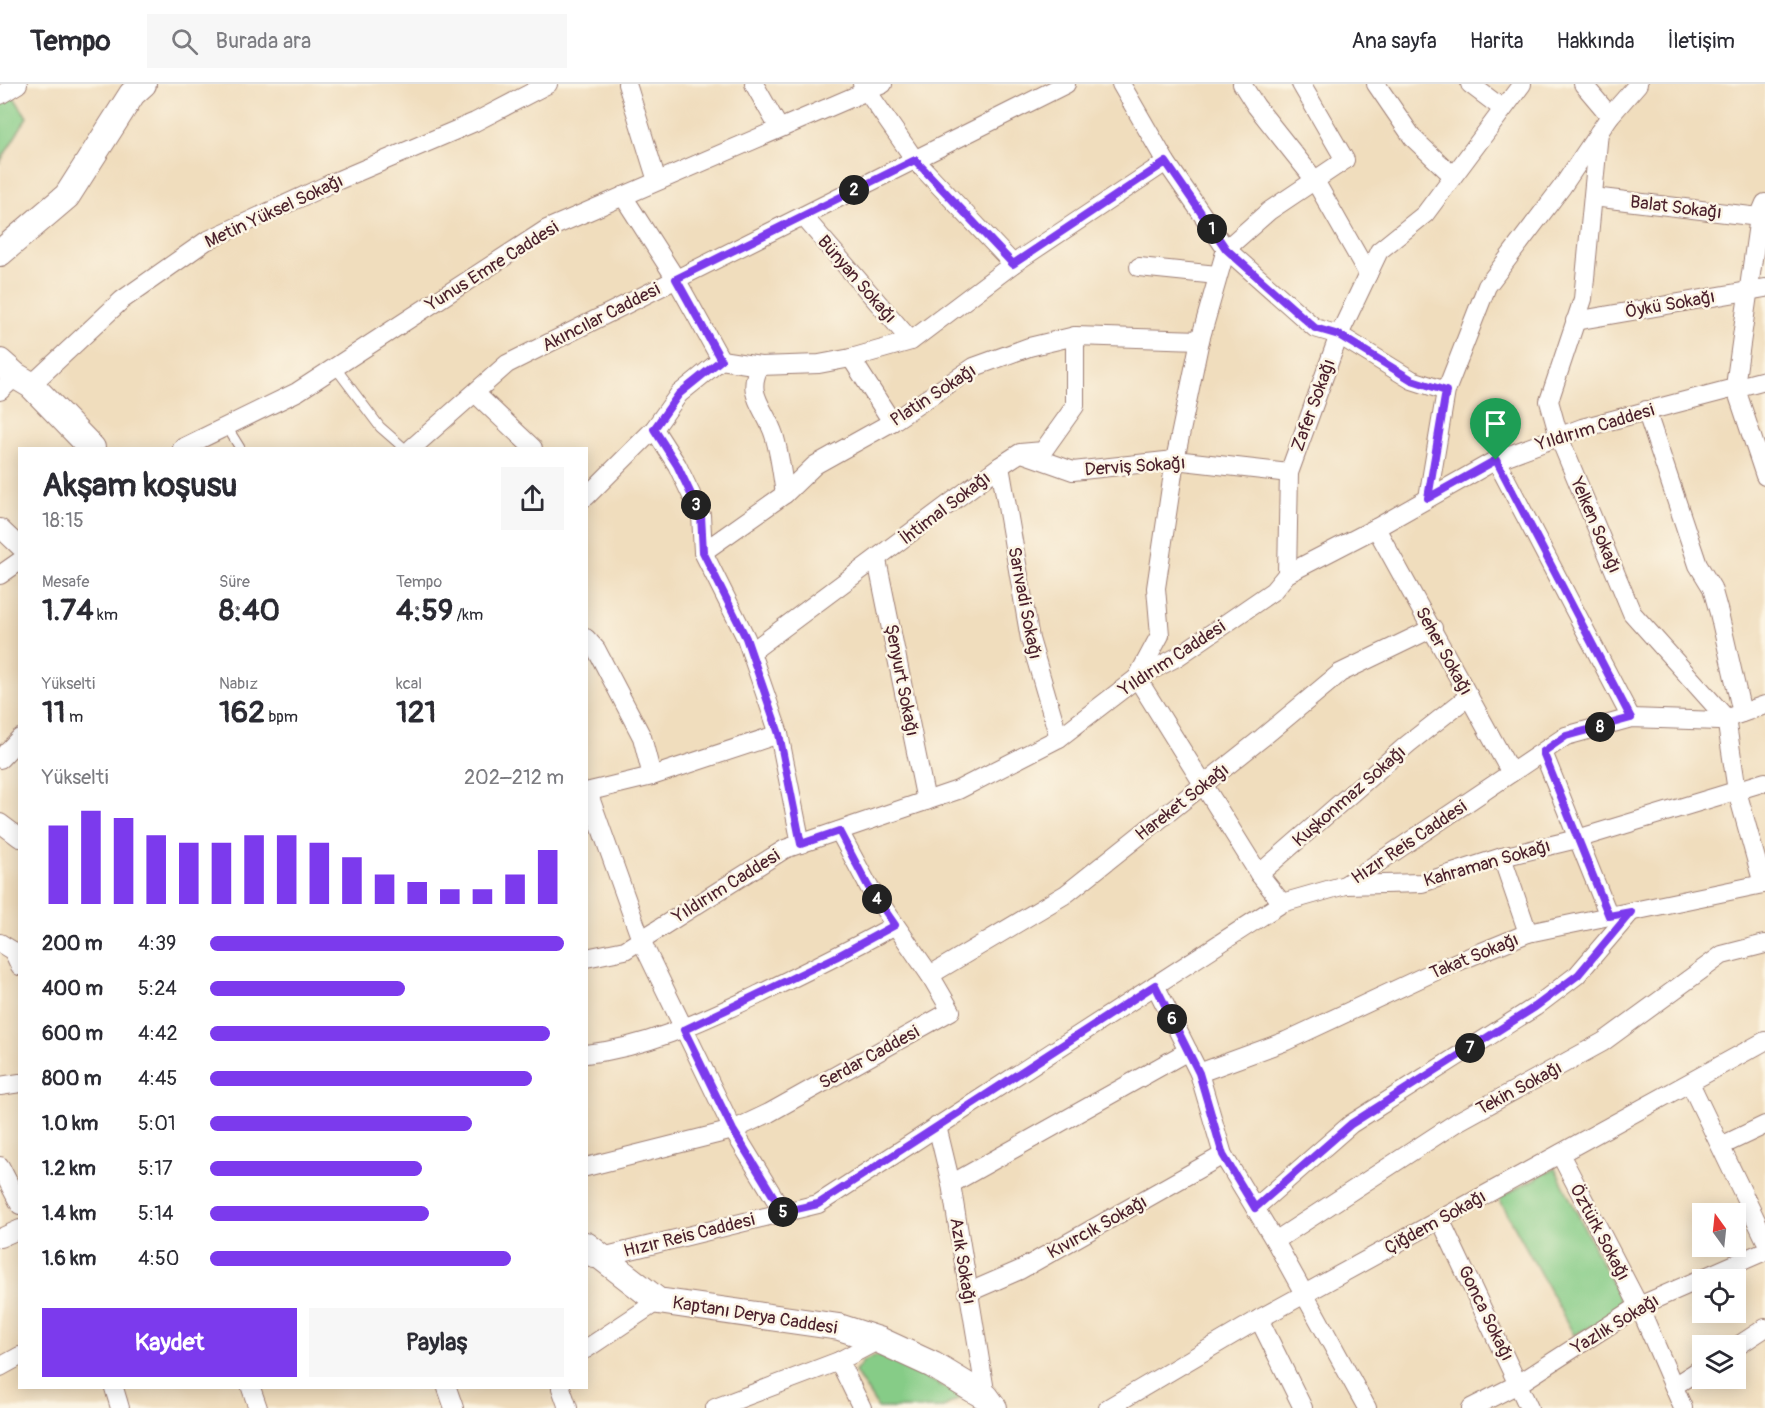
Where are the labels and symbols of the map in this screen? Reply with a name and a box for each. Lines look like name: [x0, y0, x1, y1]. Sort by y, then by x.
street label: Metin Yüksel Sokağı: [201, 169, 347, 254]
pin: 2: [839, 175, 869, 205]
street label: Balat Sokağı: [1629, 190, 1723, 225]
pin: 1: [1197, 214, 1227, 244]
street label: Yunus Emre Caddesi: [421, 216, 563, 317]
street label: Bünyan Sokağı: [812, 231, 901, 328]
street label: Akıncılar Caddesi: [538, 278, 664, 357]
street label: Öykü Sokağı: [1623, 285, 1717, 324]
street label: Zafer Sokağı: [1286, 356, 1341, 454]
street label: Platin Sokağı: [886, 359, 981, 432]
pin: [1470, 398, 1521, 460]
street label: Yıldırım Caddesi: [1532, 399, 1657, 457]
street label: Derviş Sokağı: [1084, 452, 1186, 481]
street label: İhtimal Sokağı: [895, 467, 995, 550]
street label: Yelken Sokağı: [1565, 473, 1626, 577]
pin: 3: [681, 490, 711, 520]
street label: Sarıvadi Sokağı: [1002, 545, 1047, 661]
street label: Seher Sokağı: [1410, 603, 1477, 699]
street label: Yıldırım Caddesi: [1114, 615, 1230, 702]
street label: Şenyurt Sokağı: [879, 622, 924, 738]
pin: 8: [1585, 712, 1615, 742]
street label: Kuşkonmaz Sokağı: [1288, 741, 1411, 852]
street label: Hareket Sokağı: [1131, 759, 1234, 846]
street label: Hızır Reis Caddesi: [1347, 795, 1471, 890]
street label: Kahraman Sokağı: [1421, 834, 1553, 893]
street label: Yıldırım Caddesi: [667, 844, 784, 929]
pin: 4: [862, 884, 892, 914]
street label: Takat Sokağı: [1426, 928, 1522, 985]
pin: 6: [1157, 1004, 1187, 1034]
street label: Serdar Caddesi: [815, 1020, 923, 1094]
pin: 7: [1455, 1033, 1485, 1063]
street label: Tekin Sokağı: [1472, 1056, 1566, 1121]
street label: Öztürk Sokağı: [1564, 1180, 1635, 1285]
street label: Çiğdem Sokağı: [1380, 1185, 1490, 1260]
street label: Kıvırcık Sokağı: [1043, 1191, 1151, 1264]
pin: 5: [768, 1197, 798, 1227]
north arrow: [1692, 1203, 1746, 1257]
street label: Hızır Reis Caddesi: [621, 1208, 757, 1263]
street label: Azık Sokağı: [944, 1216, 981, 1306]
street label: Gonca Sokağı: [1453, 1262, 1519, 1365]
street label: Yazlık Sokağı: [1566, 1289, 1663, 1360]
street label: Kaptanı Derya Caddesi: [671, 1291, 839, 1340]

